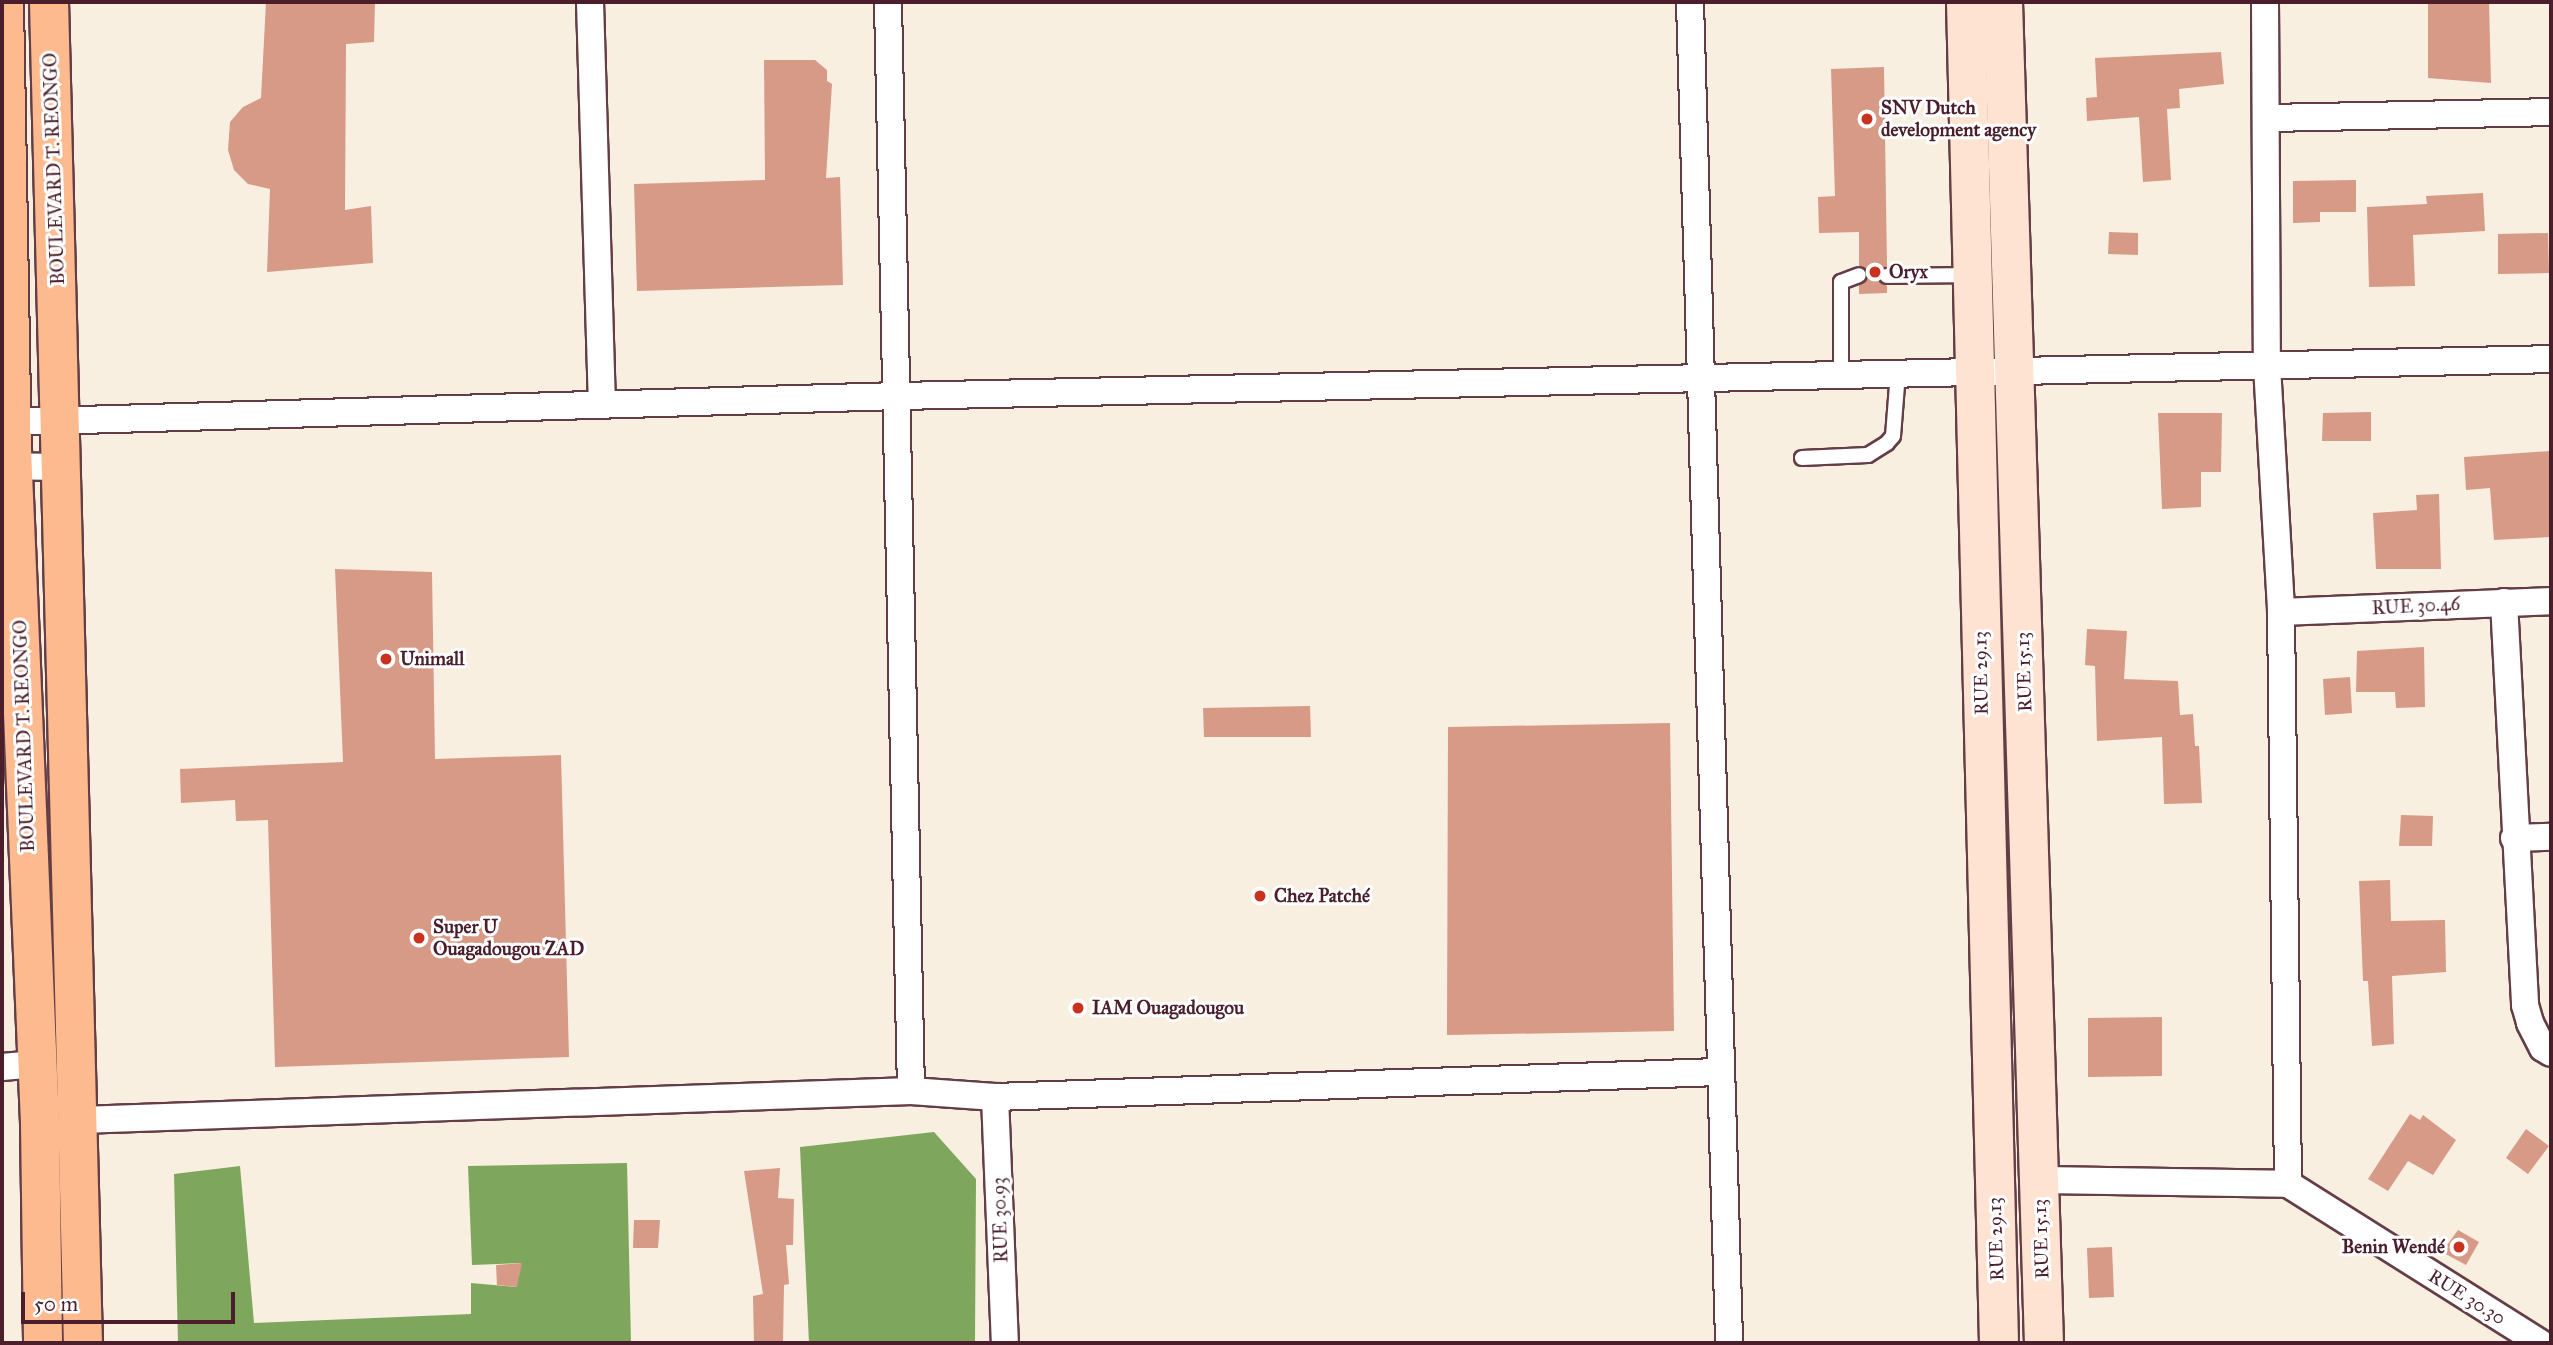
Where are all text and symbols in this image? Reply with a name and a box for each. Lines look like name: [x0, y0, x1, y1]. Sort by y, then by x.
street label: BOULEVARD T. REONGO: [39, 52, 69, 286]
place label: SNV Dutch development agency: [1881, 97, 2036, 141]
marker: SNV Dutch development agency: [1859, 111, 1875, 127]
place label: Oryx: [1889, 261, 1928, 283]
marker: Oryx: [1867, 264, 1883, 280]
street label: RUE 30.46: [2371, 592, 2461, 620]
street label: BOULEVARD T. REONGO: [9, 619, 39, 853]
street label: RUE 29.13: [1969, 631, 1993, 715]
street label: RUE 15.13: [2011, 632, 2037, 712]
place label: Unimall: [400, 648, 464, 670]
marker: Unimall: [378, 651, 394, 667]
place label: Chez Patché: [1274, 885, 1370, 907]
marker: Chez Patché: [1252, 888, 1268, 904]
place label: Super U Ouagadougou ZAD: [433, 916, 584, 960]
marker: Super U Ouagadougou ZAD: [411, 930, 427, 946]
place label: IAM Ouagadougou: [1092, 997, 1244, 1019]
marker: IAM Ouagadougou: [1070, 1000, 1086, 1016]
street label: RUE 30.93: [987, 1177, 1013, 1263]
street label: RUE 29.13: [1983, 1197, 2009, 1281]
street label: RUE 15.13: [2028, 1199, 2054, 1279]
place label: Benin Wendé: [2342, 1236, 2445, 1258]
marker: Benin Wendé: [2451, 1239, 2467, 1255]
street label: RUE 30.30: [2424, 1264, 2510, 1330]
scale bar: [24, 1278, 238, 1322]
text: 50 m: [34, 1291, 78, 1317]

